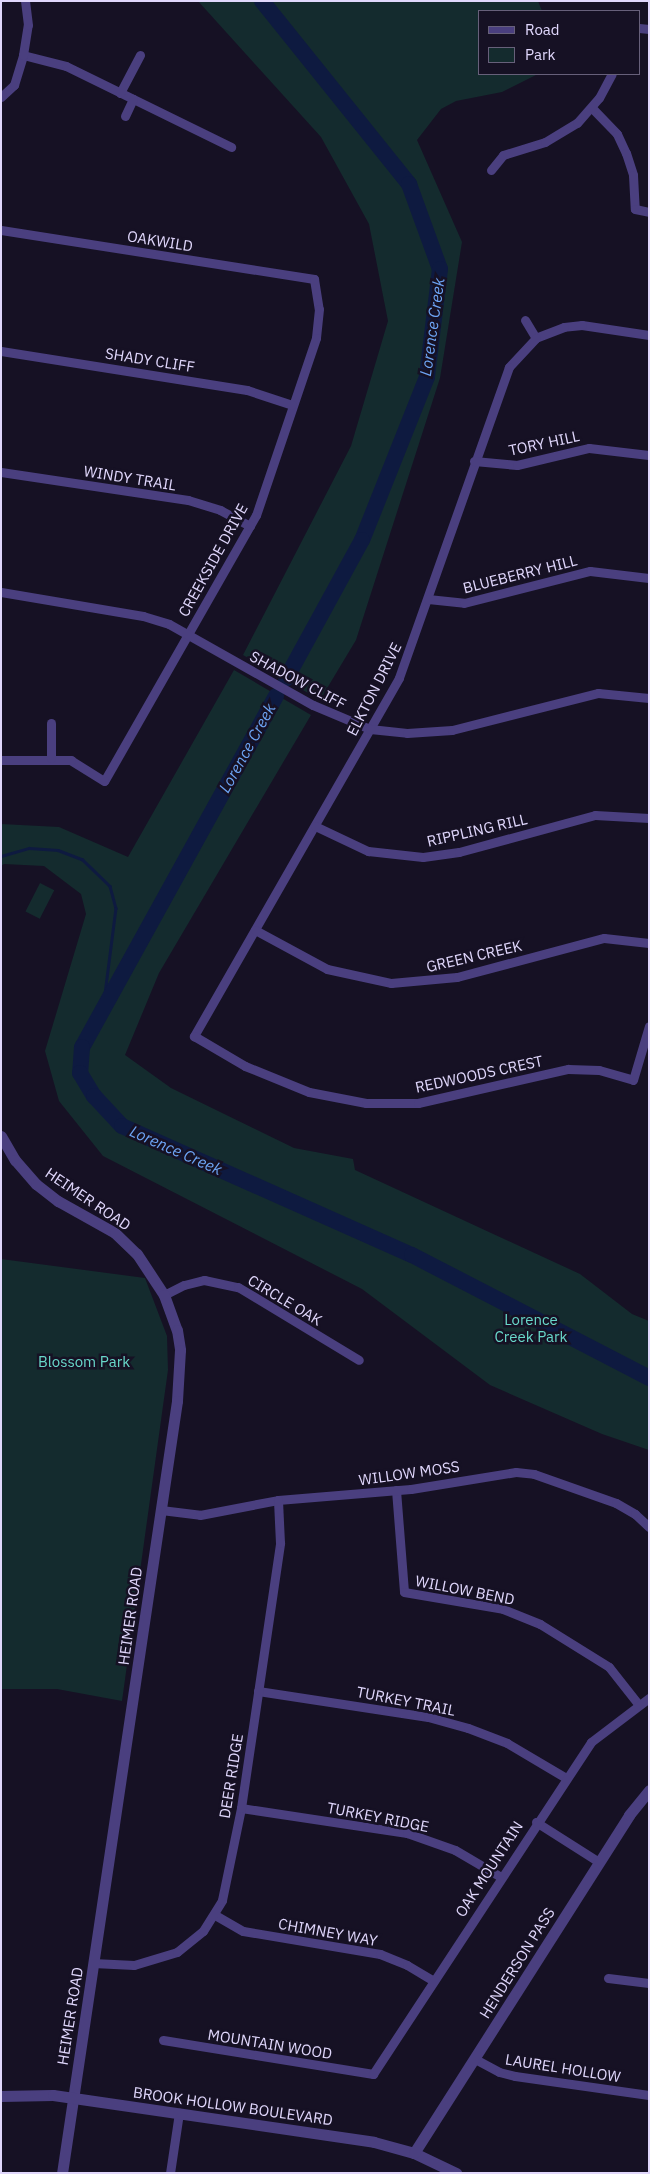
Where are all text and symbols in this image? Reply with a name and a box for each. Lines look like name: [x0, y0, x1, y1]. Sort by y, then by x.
legend: [478, 10, 640, 75]
text: Road: [525, 20, 560, 39]
text: Park: [525, 45, 555, 64]
street label: OAKWILD: [126, 227, 194, 255]
water label: Lorence Creek: [416, 277, 448, 377]
street label: SHADY CLIFF: [104, 344, 196, 376]
street label: TORY HILL: [507, 427, 581, 459]
street label: WINDY TRAIL: [83, 462, 177, 494]
street label: CREEKSIDE DRIVE: [174, 500, 252, 620]
street label: BLUEBERRY HILL: [461, 551, 579, 597]
street label: ELKTON DRIVE: [343, 639, 405, 739]
street label: SHADOW CLIFF: [247, 647, 349, 713]
water label: Lorence Creek: [215, 700, 279, 796]
street label: RIPPLING RILL: [425, 810, 529, 850]
street label: GREEN CREEK: [424, 936, 524, 976]
street label: REDWOODS CREST: [414, 1052, 544, 1096]
water label: Lorence Creek: [127, 1121, 225, 1179]
street label: HEIMER ROAD: [42, 1164, 134, 1234]
street label: CIRCLE OAK: [245, 1271, 325, 1329]
park label: Lorence Creek Park: [494, 1310, 568, 1345]
park label: Blossom Park: [38, 1353, 130, 1371]
street label: WILLOW MOSS: [357, 1457, 461, 1489]
street label: HEIMER ROAD: [114, 1566, 146, 1666]
street label: WILLOW BEND: [414, 1572, 516, 1608]
street label: TURKEY TRAIL: [355, 1683, 457, 1719]
street label: DEER RIDGE: [215, 1732, 247, 1820]
street label: TURKEY RIDGE: [325, 1798, 431, 1836]
street label: OAK MOUNTAIN: [451, 1818, 527, 1920]
street label: HENDERSON PASS: [476, 1904, 558, 2022]
street label: CHIMNEY WAY: [277, 1914, 379, 1950]
street label: HEIMER ROAD: [53, 1966, 87, 2066]
street label: MOUNTAIN WOOD: [207, 2025, 333, 2063]
street label: LAUREL HOLLOW: [504, 2050, 622, 2086]
street label: BROOK HOLLOW BOULEVARD: [132, 2083, 334, 2129]

